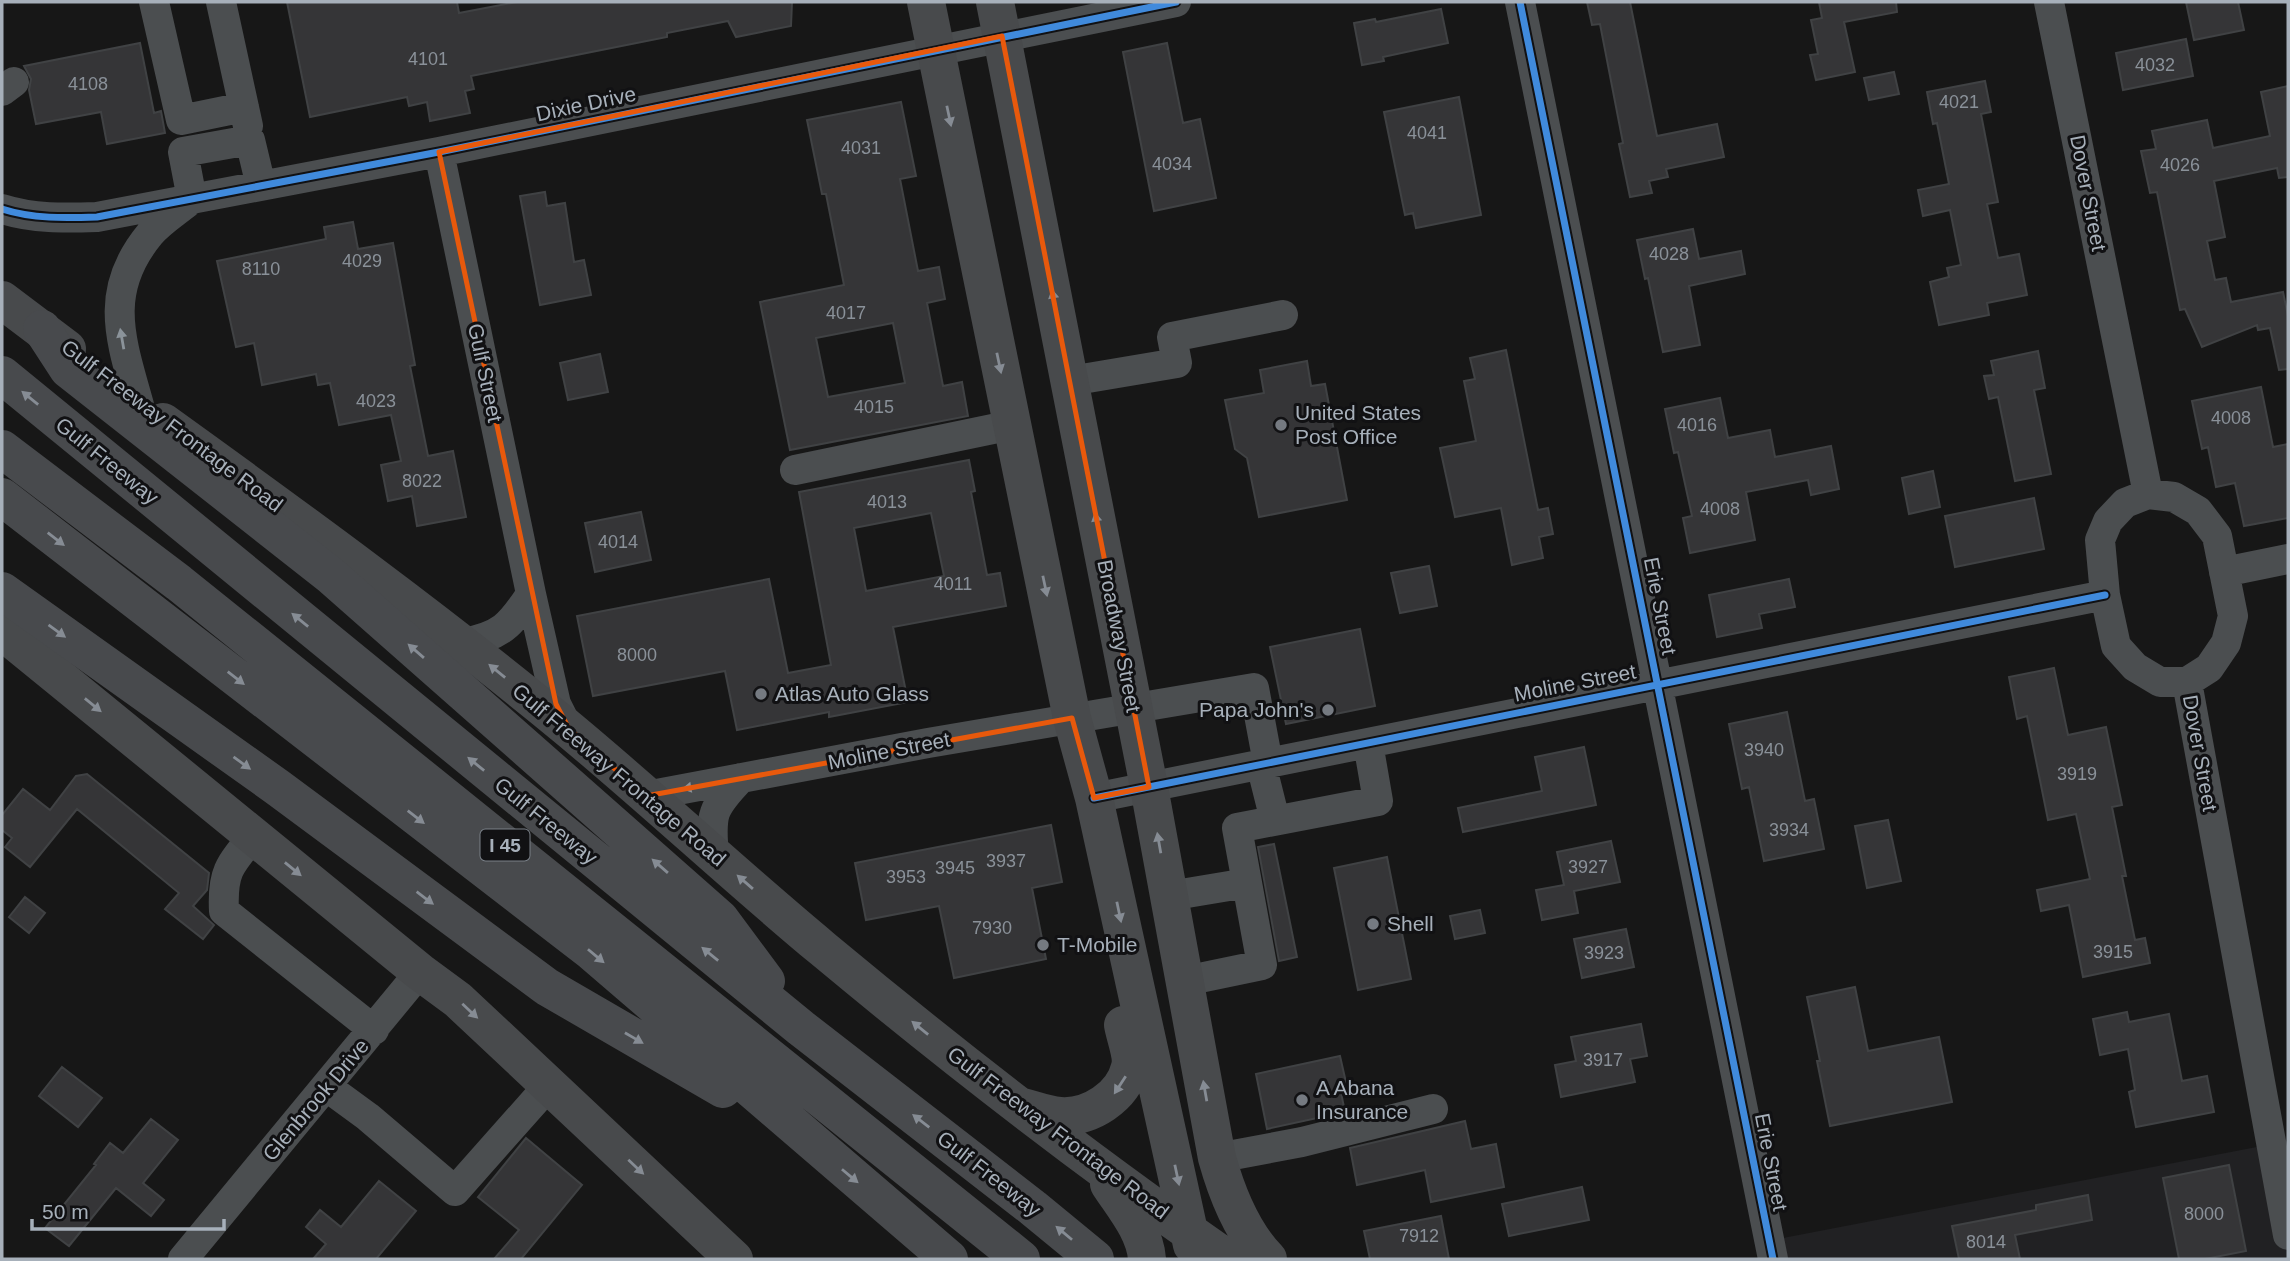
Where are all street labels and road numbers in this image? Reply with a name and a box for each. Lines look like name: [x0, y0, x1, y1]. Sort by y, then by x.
street label: Dixie Drive: [534, 82, 638, 125]
street label: Dover Street: [2066, 133, 2111, 253]
street label: Gulf Street: [464, 321, 507, 425]
street label: Gulf Freeway Frontage Road: [56, 334, 288, 518]
street label: Gulf Freeway: [51, 412, 163, 510]
street label: Erie Street: [1640, 555, 1681, 657]
street label: Broadway Street: [1093, 558, 1146, 714]
street label: Moline Street: [1512, 659, 1638, 706]
street label: Gulf Freeway Frontage Road: [507, 678, 731, 872]
street label: Dover Street: [2179, 693, 2222, 813]
street label: Moline Street: [826, 727, 952, 774]
street label: Gulf Freeway: [490, 772, 602, 870]
road number: I 45: [480, 830, 530, 860]
street label: Glenbrook Drive: [258, 1034, 373, 1165]
street label: Gulf Freeway Frontage Road: [942, 1041, 1174, 1225]
street label: Erie Street: [1751, 1111, 1792, 1213]
street label: Gulf Freeway: [932, 1126, 1046, 1222]

